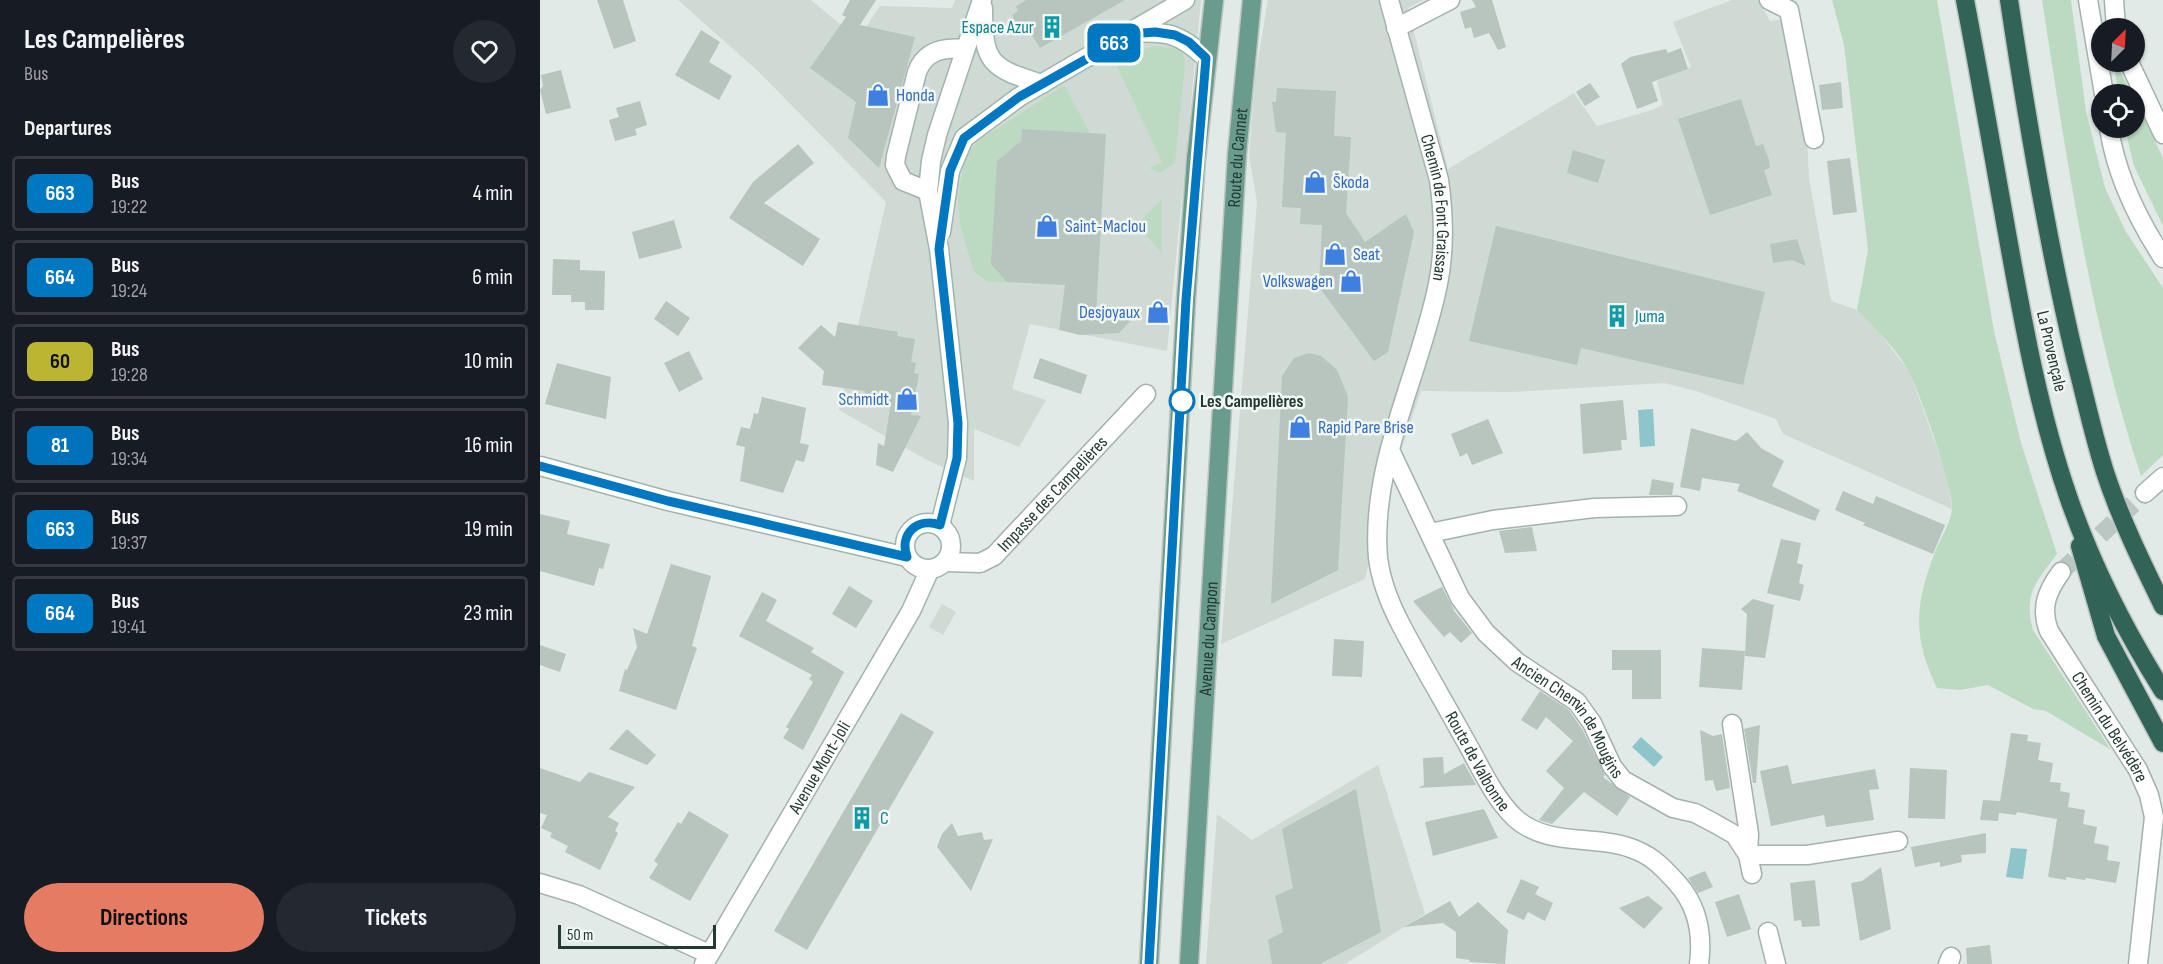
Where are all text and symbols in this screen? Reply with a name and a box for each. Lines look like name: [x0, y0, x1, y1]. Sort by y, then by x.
building icon: Espace Azur: [1039, 14, 1065, 40]
place label: Espace Azur: [962, 17, 1034, 38]
north arrow: [2091, 18, 2145, 72]
map controls: [2091, 18, 2145, 138]
button: heart: [453, 20, 516, 83]
text: Les Campelières: [24, 23, 185, 56]
line badge: 663: [1080, 24, 1148, 63]
text: 663: [1099, 31, 1129, 56]
text: Bus: [24, 62, 48, 86]
shop icon: Honda: [865, 82, 891, 108]
button: locate: [2091, 84, 2145, 138]
place label: Honda: [896, 85, 935, 106]
street label: Route du Cannet: [1224, 106, 1253, 208]
text: Departures: [24, 115, 112, 142]
street label: Chemin de Font Graissan: [1416, 132, 1453, 283]
text: Bus: [111, 168, 140, 195]
shop icon: Škoda: [1302, 169, 1328, 195]
place label: Škoda: [1333, 172, 1369, 193]
text: 4 min: [473, 180, 513, 207]
text: 663: [45, 181, 75, 206]
text: 19:22: [111, 195, 147, 219]
shop icon: Saint-Maclou: [1034, 213, 1060, 239]
place label: Saint-Maclou: [1065, 216, 1146, 237]
shop icon: Seat: [1322, 241, 1348, 267]
place label: Seat: [1353, 244, 1381, 265]
text: Bus: [111, 252, 140, 279]
text: 6 min: [472, 264, 513, 291]
text: 664: [45, 265, 75, 290]
shop icon: Volkswagen: [1338, 268, 1364, 294]
place label: Volkswagen: [1263, 271, 1333, 292]
text: 19:24: [111, 279, 147, 303]
shop icon: Desjoyaux: [1145, 299, 1171, 325]
place label: Desjoyaux: [1079, 302, 1140, 323]
building icon: Juma: [1604, 303, 1630, 329]
place label: Juma: [1634, 306, 1665, 327]
street label: La Provençale: [2032, 309, 2071, 394]
text: Bus: [111, 336, 140, 363]
text: 10 min: [464, 348, 513, 375]
text: 60: [50, 349, 70, 374]
text: 19:28: [111, 363, 148, 387]
shop icon: Schmidt: [894, 386, 920, 412]
marker: Les Campelières: [1169, 388, 1195, 414]
place label: Schmidt: [838, 389, 890, 410]
place label: Les Campelières: [1200, 391, 1304, 412]
shop icon: Rapid Pare Brise: [1287, 414, 1313, 440]
place label: Rapid Pare Brise: [1318, 417, 1414, 438]
text: Bus: [111, 420, 140, 447]
text: 16 min: [465, 432, 513, 459]
street label: Impasse des Campelières: [993, 432, 1112, 556]
text: 81: [51, 433, 69, 458]
text: 19:34: [111, 447, 147, 471]
text: Bus: [111, 504, 140, 531]
text: 19 min: [464, 516, 513, 543]
text: 663: [45, 517, 75, 542]
text: 19:37: [111, 531, 147, 555]
street label: Avenue du Campon: [1195, 581, 1223, 697]
text: Bus: [111, 588, 140, 615]
text: 23 min: [464, 600, 513, 627]
text: 664: [45, 601, 75, 626]
text: 19:41: [111, 615, 146, 639]
street label: Ancien Chemin de Mougins: [1507, 651, 1628, 783]
street label: Chemin du Belvédère: [2067, 668, 2152, 785]
street label: Route de Valbonne: [1440, 708, 1514, 816]
street label: Avenue Mont-Joli: [784, 718, 855, 818]
building icon: C: [849, 805, 875, 831]
place label: C: [880, 808, 889, 829]
button: Directions: [24, 883, 264, 952]
button: Tickets: [276, 883, 516, 952]
scale bar: [558, 922, 716, 950]
text: 50 m: [567, 926, 593, 945]

